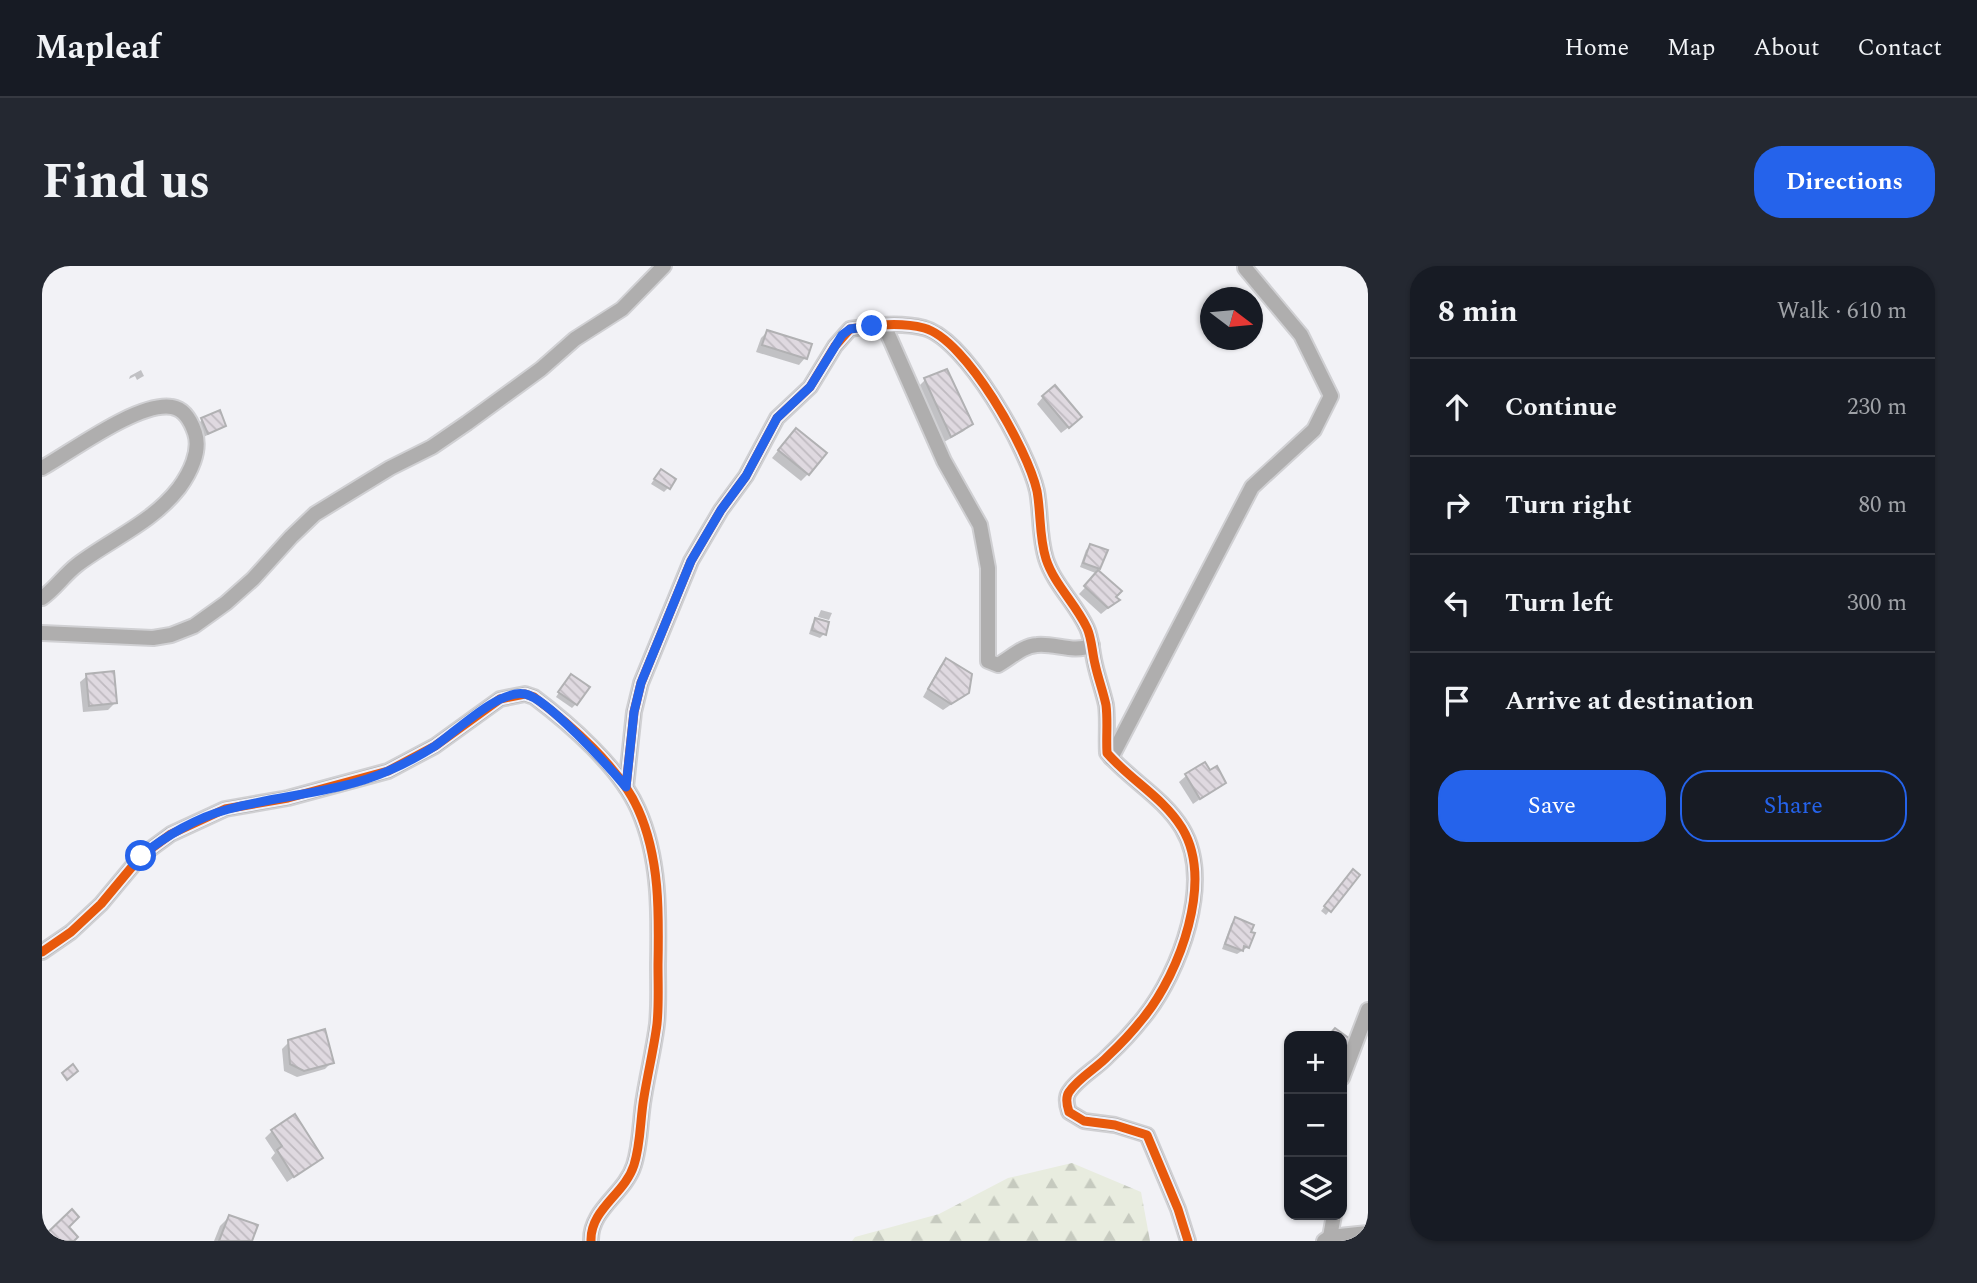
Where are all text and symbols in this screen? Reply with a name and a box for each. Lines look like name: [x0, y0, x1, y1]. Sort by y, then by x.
text: Mapleaf: [35, 23, 161, 73]
text: Home: [1564, 30, 1629, 66]
text: Map: [1667, 30, 1715, 66]
text: About: [1753, 30, 1819, 66]
text: Contact: [1857, 30, 1942, 66]
text: Find us: [42, 145, 210, 220]
button: Directions: [1754, 146, 1935, 218]
north arrow: [1200, 287, 1263, 350]
text: 8 min: [1438, 289, 1518, 335]
text: Walk · 610 m: [1777, 294, 1907, 329]
route end: [856, 310, 887, 341]
text: Continue: [1505, 387, 1617, 427]
icon: ahead: [1438, 388, 1476, 426]
text: 230 m: [1847, 390, 1907, 425]
text: Turn right: [1505, 485, 1632, 525]
icon: right: [1438, 486, 1476, 524]
text: 80 m: [1858, 488, 1907, 523]
text: Turn left: [1505, 583, 1613, 623]
icon: left: [1438, 584, 1476, 622]
text: 300 m: [1847, 586, 1907, 621]
text: Arrive at destination: [1505, 681, 1754, 721]
icon: arrive: [1438, 682, 1476, 720]
button: Save: [1438, 770, 1666, 842]
button: Share: [1680, 770, 1907, 842]
route start: [125, 840, 156, 871]
map controls: [1284, 1031, 1347, 1220]
button: +: [1284, 1031, 1347, 1094]
button: −: [1284, 1094, 1347, 1157]
button: layers: [1284, 1157, 1347, 1220]

